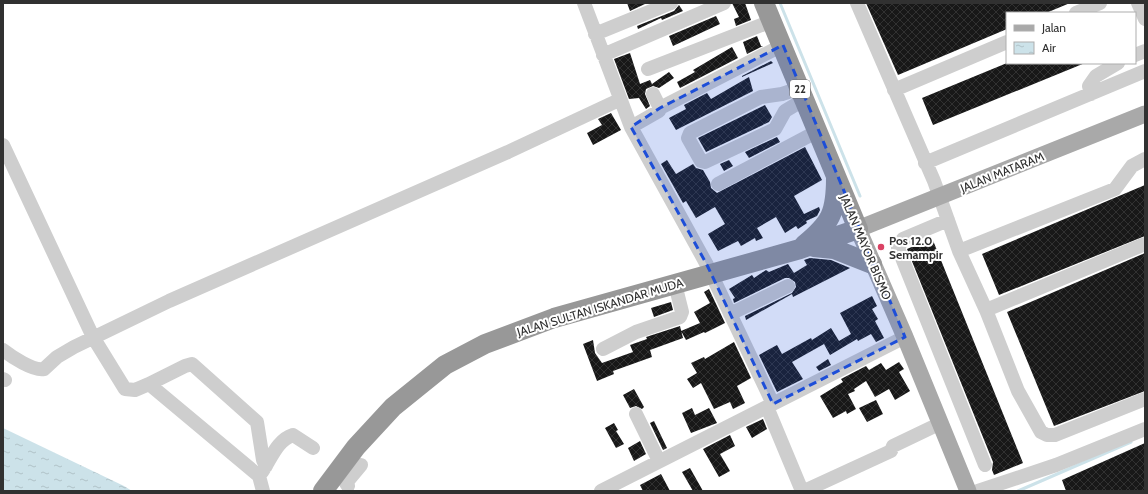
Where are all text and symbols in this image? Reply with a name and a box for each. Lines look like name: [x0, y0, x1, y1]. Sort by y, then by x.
legend: [1006, 12, 1136, 64]
text: Jalan: [1041, 20, 1066, 35]
text: Air: [1042, 40, 1056, 55]
road number: 22: [790, 80, 810, 98]
street label: JALAN MATARAM: [957, 148, 1046, 196]
street label: JALAN MAYOR BISMO: [837, 191, 895, 302]
place label: Pos 12.0 Semampir: [889, 233, 943, 262]
marker: Pos 12.0 Semampir: [876, 242, 886, 252]
street label: JALAN SULTAN ISKANDAR MUDA: [514, 274, 686, 340]

